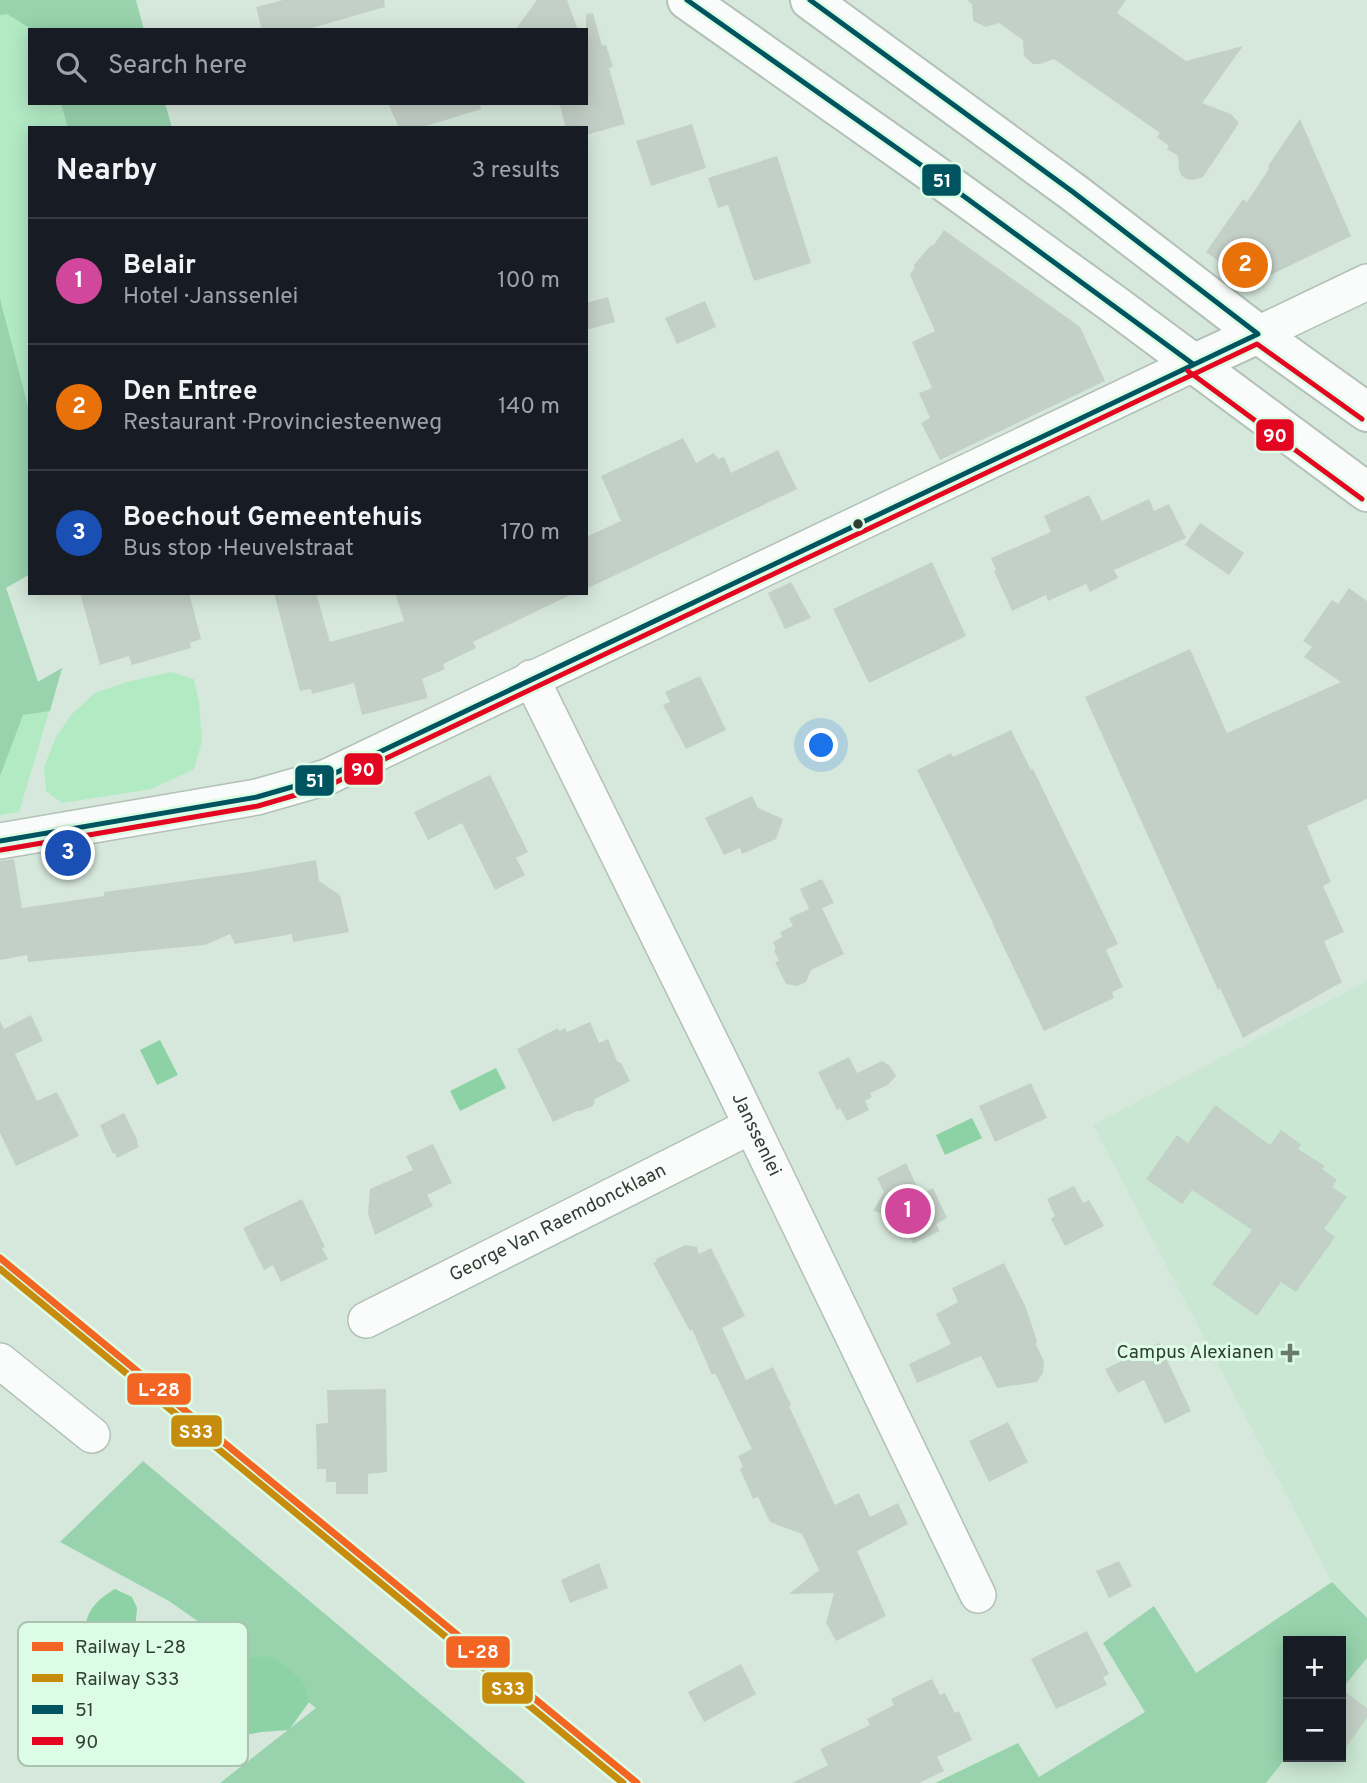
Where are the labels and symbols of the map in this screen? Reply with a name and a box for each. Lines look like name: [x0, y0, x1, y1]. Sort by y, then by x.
line badge: 51: [921, 163, 962, 197]
text: 51: [932, 170, 952, 194]
pin: 2: [1222, 239, 1268, 291]
line badge: 90: [1255, 418, 1295, 452]
text: 90: [1263, 425, 1287, 449]
unlabelled marker: [851, 517, 865, 531]
your location: [804, 728, 838, 762]
line badge: 90: [343, 752, 384, 786]
text: 90: [351, 759, 375, 783]
line badge: 51: [294, 764, 335, 797]
text: 51: [305, 770, 325, 794]
pin: 3: [45, 827, 91, 879]
street label: Janssenlei: [725, 1089, 786, 1180]
street label: George Van Raemdoncklaan: [446, 1159, 670, 1288]
pin: 1: [885, 1185, 931, 1237]
place label: Campus Alexianen: [1117, 1341, 1274, 1365]
marker: Campus Alexianen: [1280, 1343, 1300, 1363]
line badge: L-28: [126, 1372, 192, 1406]
text: L-28: [138, 1379, 180, 1403]
line badge: S33: [170, 1414, 223, 1448]
text: S33: [179, 1421, 213, 1445]
legend: [18, 1622, 248, 1766]
line badge: L-28: [445, 1635, 511, 1669]
text: Railway L-28: [75, 1636, 186, 1660]
text: L-28: [457, 1641, 499, 1665]
text: Railway S33: [75, 1668, 179, 1692]
line badge: S33: [481, 1671, 534, 1705]
text: S33: [491, 1678, 525, 1702]
text: 51: [75, 1699, 94, 1723]
text: 90: [75, 1731, 98, 1755]

